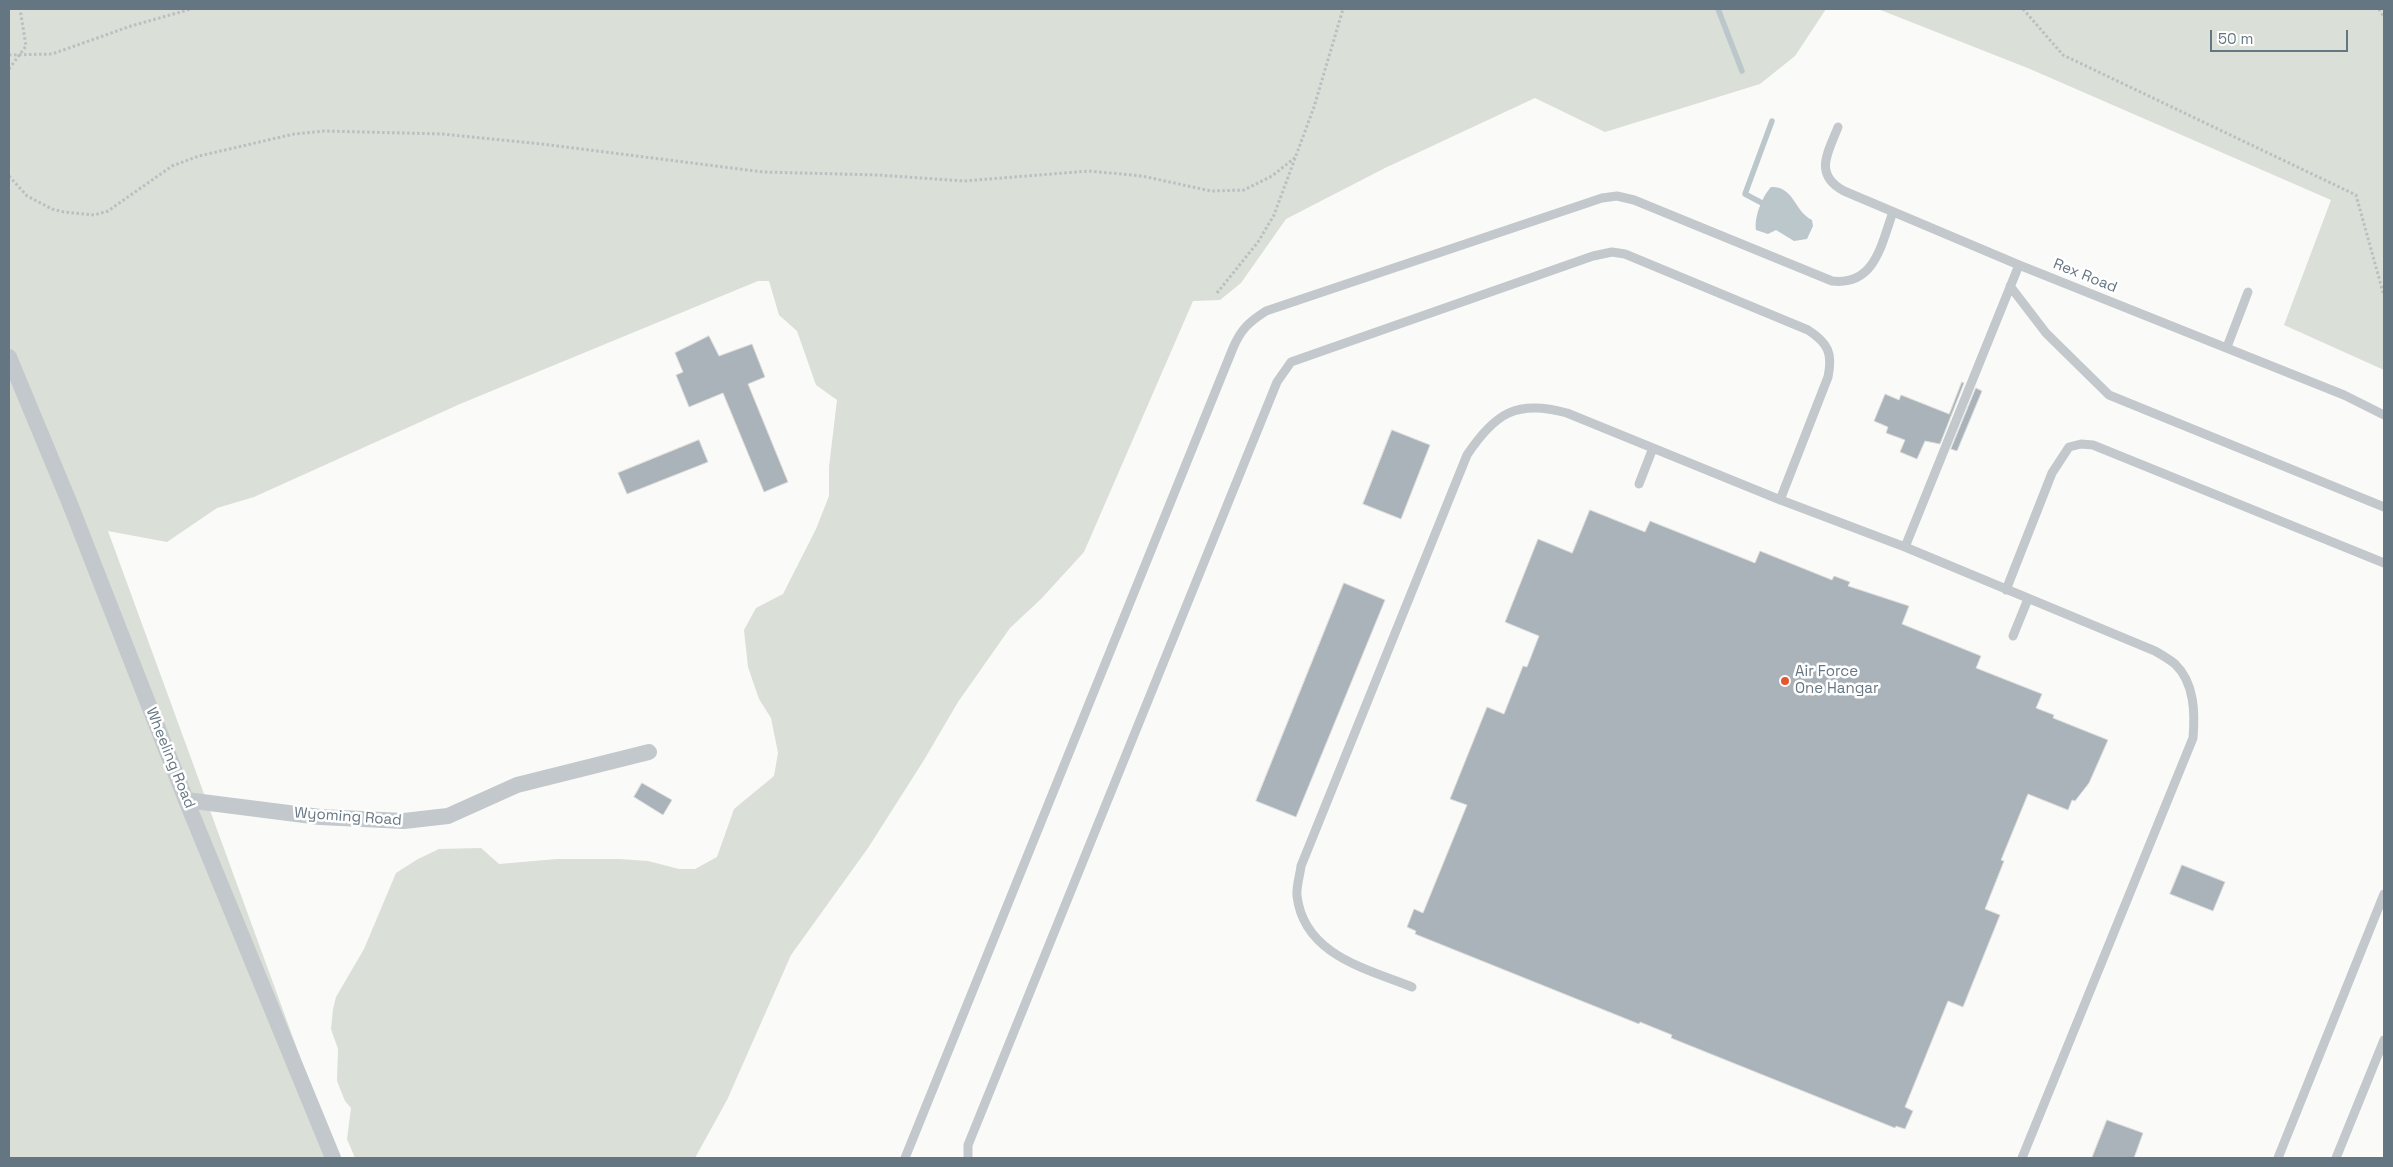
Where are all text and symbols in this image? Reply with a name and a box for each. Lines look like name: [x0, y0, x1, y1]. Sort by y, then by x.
scale bar: [2213, 20, 2350, 52]
text: 50 m: [2218, 29, 2253, 48]
street label: Rex Road: [2050, 255, 2120, 297]
place label: Air Force One Hangar: [1795, 663, 1879, 698]
marker: Air Force One Hangar: [1779, 675, 1791, 687]
street label: Wheeling Road: [142, 705, 198, 811]
street label: Wyoming Road: [294, 804, 402, 830]

